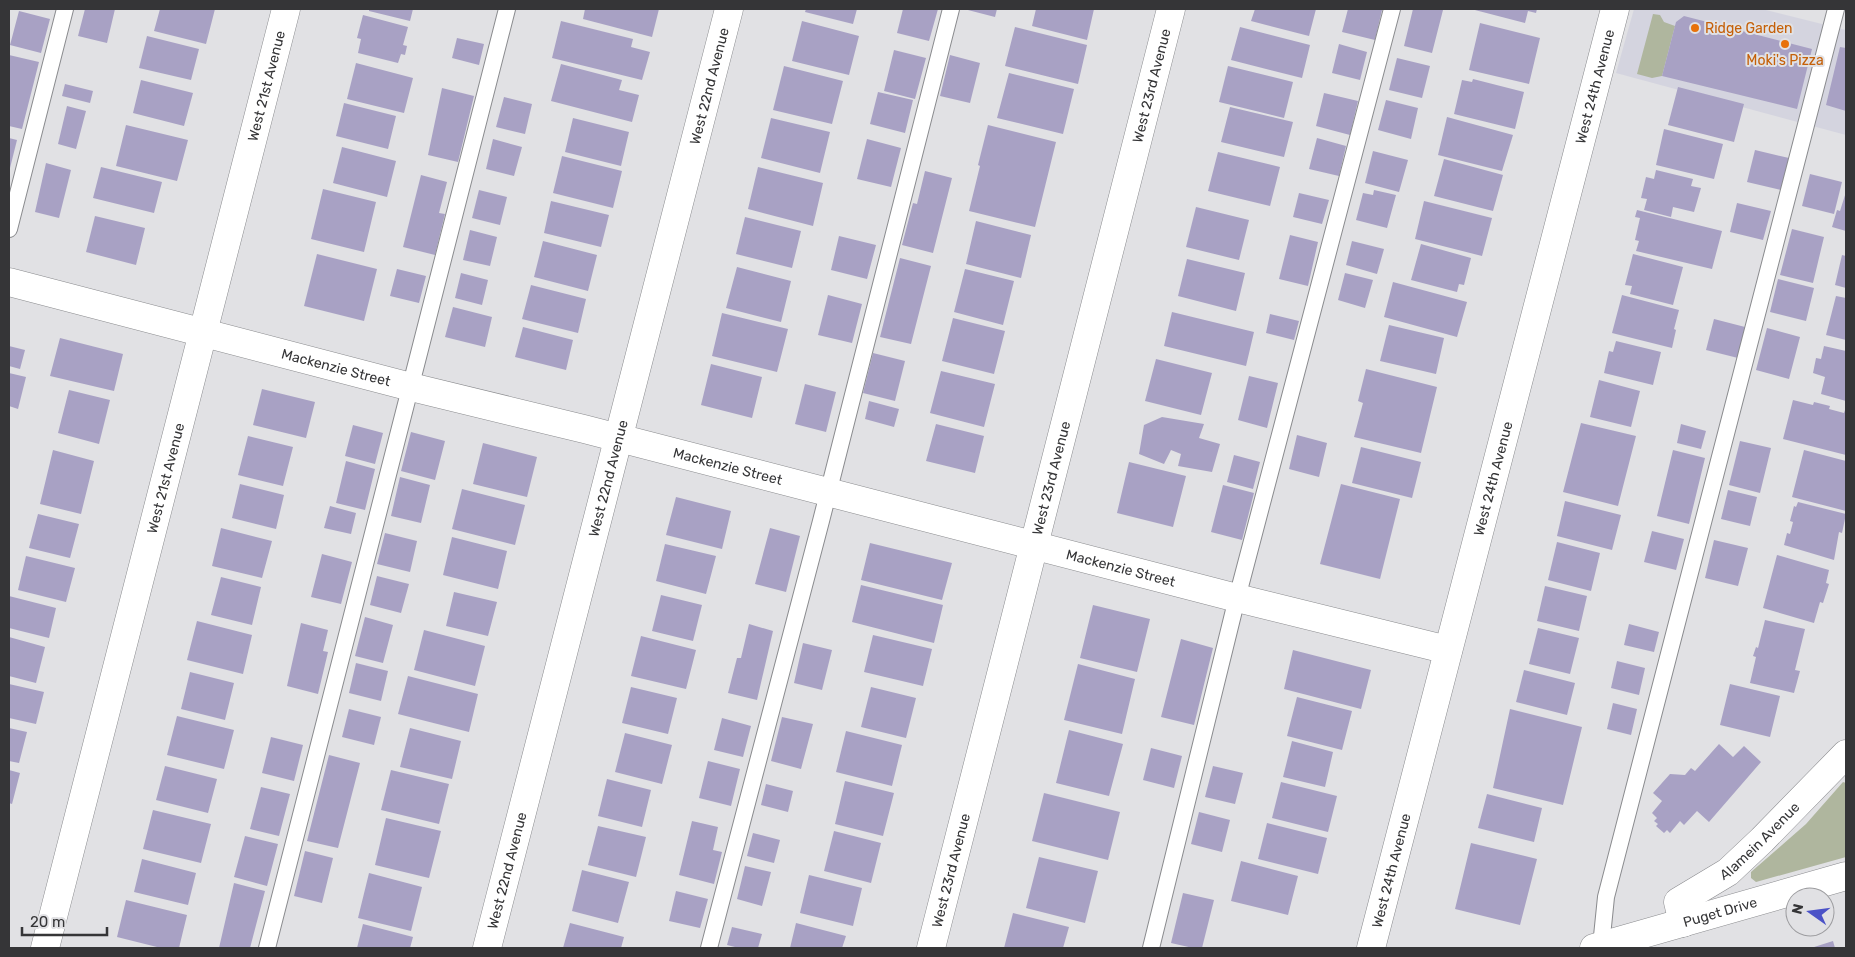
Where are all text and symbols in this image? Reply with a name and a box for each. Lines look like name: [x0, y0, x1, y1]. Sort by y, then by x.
place label: Ridge Garden: [1705, 20, 1793, 37]
marker: Ridge Garden: [1689, 22, 1701, 34]
street label: West 22nd Avenue: [686, 26, 732, 146]
street label: West 23rd Avenue: [1129, 27, 1174, 145]
street label: West 24th Avenue: [1572, 27, 1618, 146]
street label: West 21st Avenue: [244, 29, 289, 143]
marker: Moki's Pizza: [1779, 38, 1791, 50]
place label: Moki's Pizza: [1746, 52, 1824, 69]
street label: Mackenzie Street: [280, 345, 393, 390]
street label: West 22nd Avenue: [585, 418, 631, 539]
street label: West 23rd Avenue: [1028, 419, 1074, 537]
street label: West 24th Avenue: [1470, 419, 1516, 538]
street label: West 21st Avenue: [143, 421, 188, 535]
street label: Mackenzie Street: [671, 444, 785, 489]
street label: Mackenzie Street: [1064, 546, 1178, 590]
street label: Alamein Avenue: [1717, 798, 1803, 884]
street label: West 22nd Avenue: [484, 810, 530, 931]
street label: West 23rd Avenue: [928, 811, 974, 929]
street label: West 24th Avenue: [1368, 811, 1414, 930]
north arrow: [1785, 887, 1835, 937]
street label: Puget Drive: [1681, 893, 1759, 931]
text: N: [1788, 902, 1807, 916]
scale bar: [22, 904, 108, 936]
text: 20 m: [30, 913, 65, 931]

